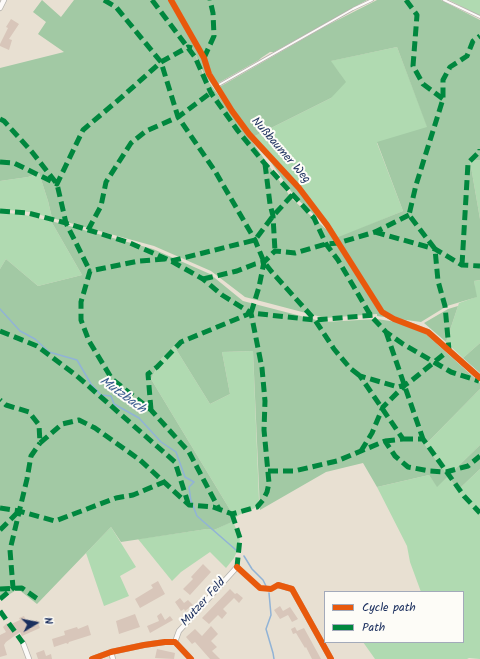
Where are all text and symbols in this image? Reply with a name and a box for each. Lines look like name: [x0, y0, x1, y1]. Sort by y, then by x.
street label: Nußbaumer Weg: [247, 115, 313, 187]
water label: Mutzbach: [96, 374, 148, 418]
street label: Mutzer Feld: [179, 576, 229, 630]
legend: [324, 591, 464, 643]
text: Cycle path: [362, 598, 416, 617]
north arrow: [16, 603, 56, 643]
text: N: [38, 616, 57, 626]
text: Path: [362, 618, 385, 637]

